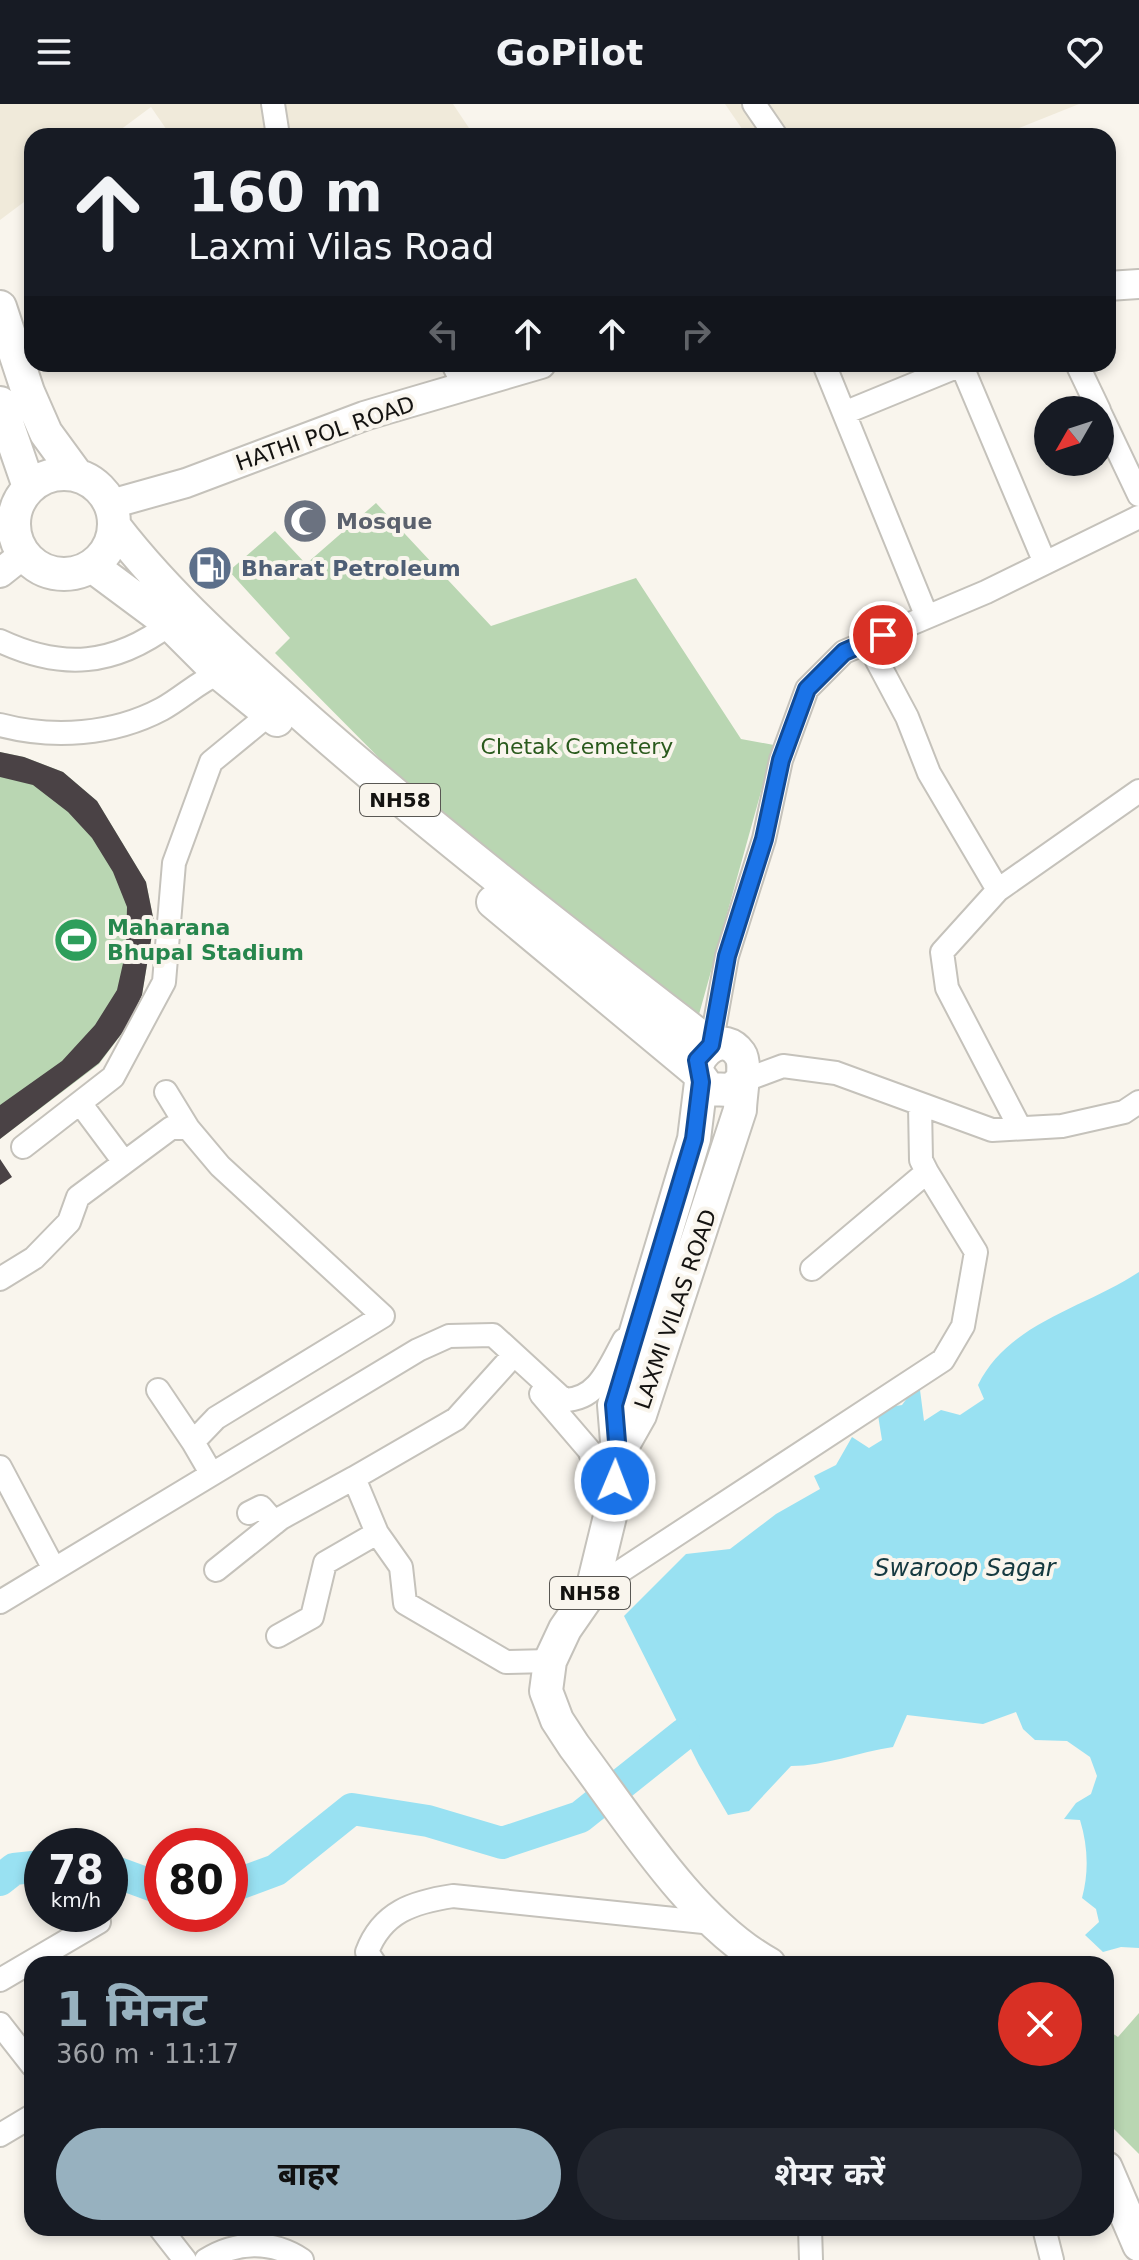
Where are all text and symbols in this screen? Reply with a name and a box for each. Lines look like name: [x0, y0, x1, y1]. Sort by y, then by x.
icon: menu: [32, 30, 76, 74]
icon: heart: [1063, 30, 1107, 74]
text: GoPilot: [496, 32, 643, 73]
text: 160 m: [188, 159, 383, 224]
icon: ahead: [56, 160, 160, 264]
text: Laxmi Vilas Road: [188, 226, 494, 267]
icon: left: [422, 312, 466, 356]
icon: ahead: [506, 312, 550, 356]
icon: ahead: [590, 312, 634, 356]
icon: right: [674, 312, 718, 356]
street label: HATHI POL ROAD: [233, 391, 418, 476]
north arrow: [1034, 396, 1114, 476]
map controls: [1034, 396, 1114, 476]
mosque icon: Mosque: [281, 497, 329, 545]
place label: Mosque: [336, 509, 432, 534]
fuel station icon: Bharat Petroleum: [186, 544, 234, 592]
place label: Bharat Petroleum: [241, 556, 461, 581]
pin: [849, 601, 917, 669]
icon: arrive: [861, 613, 905, 657]
park label: Chetak Cemetery: [481, 734, 673, 759]
road number: NH58: [360, 784, 440, 816]
place label: Maharana Bhupal Stadium: [107, 915, 304, 965]
sports icon: Maharana Bhupal Stadium: [52, 916, 100, 964]
street label: LAXMI VILAS ROAD: [629, 1206, 721, 1412]
position arrow: [573, 1439, 657, 1523]
water label: Swaroop Sagar: [874, 1554, 1058, 1582]
road number: NH58: [550, 1577, 630, 1609]
speed limit sign: 80: [144, 1828, 248, 1932]
text: 78: [48, 1847, 104, 1893]
text: km/h: [51, 1888, 101, 1912]
text: 1 मिनट: [56, 1981, 207, 2037]
button: close: [998, 1982, 1082, 2066]
text: 360 m · 11:17: [56, 2039, 239, 2069]
button: बाहर: [56, 2128, 561, 2220]
button: शेयर करें: [577, 2128, 1082, 2220]

